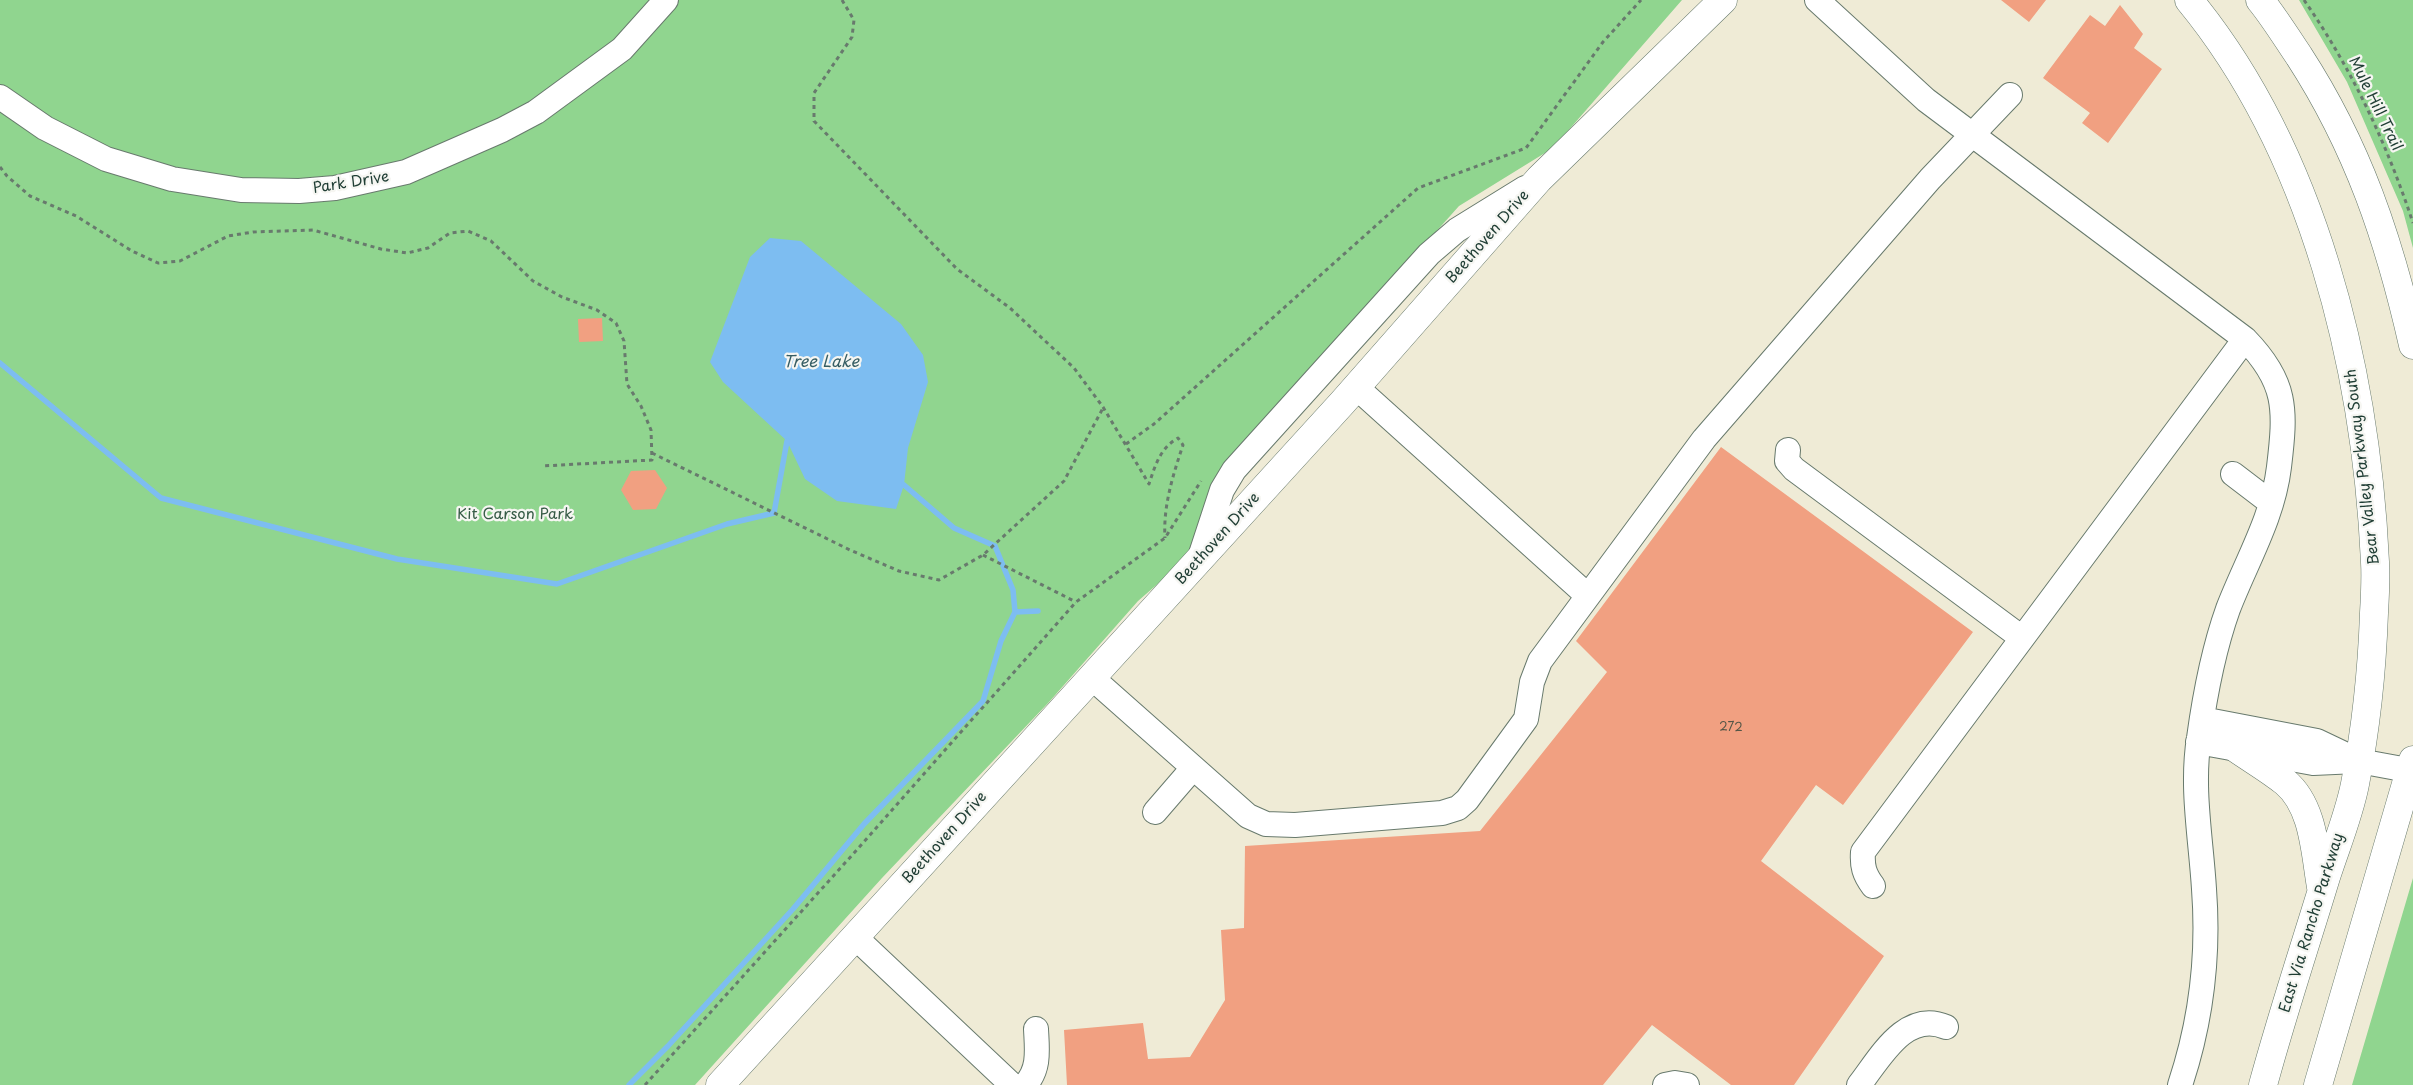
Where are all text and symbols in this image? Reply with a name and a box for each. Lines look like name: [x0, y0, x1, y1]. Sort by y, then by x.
street label: Mule Hill Trail: [2344, 54, 2406, 154]
street label: Park Drive: [312, 168, 390, 198]
street label: Beethoven Drive: [1443, 187, 1533, 287]
water label: Tree Lake: [783, 353, 859, 373]
street label: Bear Valley Parkway South: [2342, 368, 2384, 566]
street label: Beethoven Drive: [1172, 489, 1264, 589]
park label: Kit Carson Park: [457, 506, 573, 524]
house number: 272: [1719, 721, 1743, 735]
street label: Beethoven Drive: [899, 788, 991, 888]
street label: East Via Rancho Parkway: [2276, 831, 2348, 1015]

